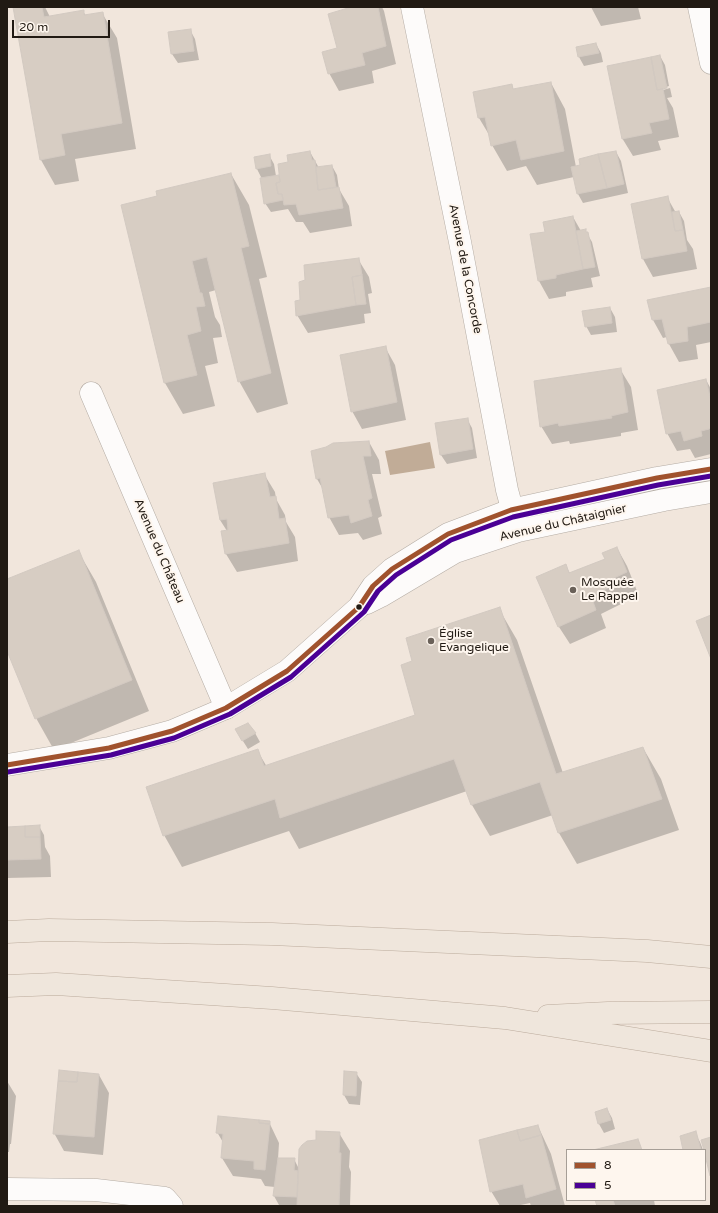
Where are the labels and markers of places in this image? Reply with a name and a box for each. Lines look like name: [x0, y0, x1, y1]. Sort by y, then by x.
place label: Mosquée Le Rappel: [581, 576, 638, 604]
marker: Mosquée Le Rappel: [568, 585, 578, 595]
unlabelled marker: [354, 602, 364, 612]
place label: Église Evangelique: [439, 627, 509, 655]
marker: Église Evangelique: [426, 636, 436, 646]

